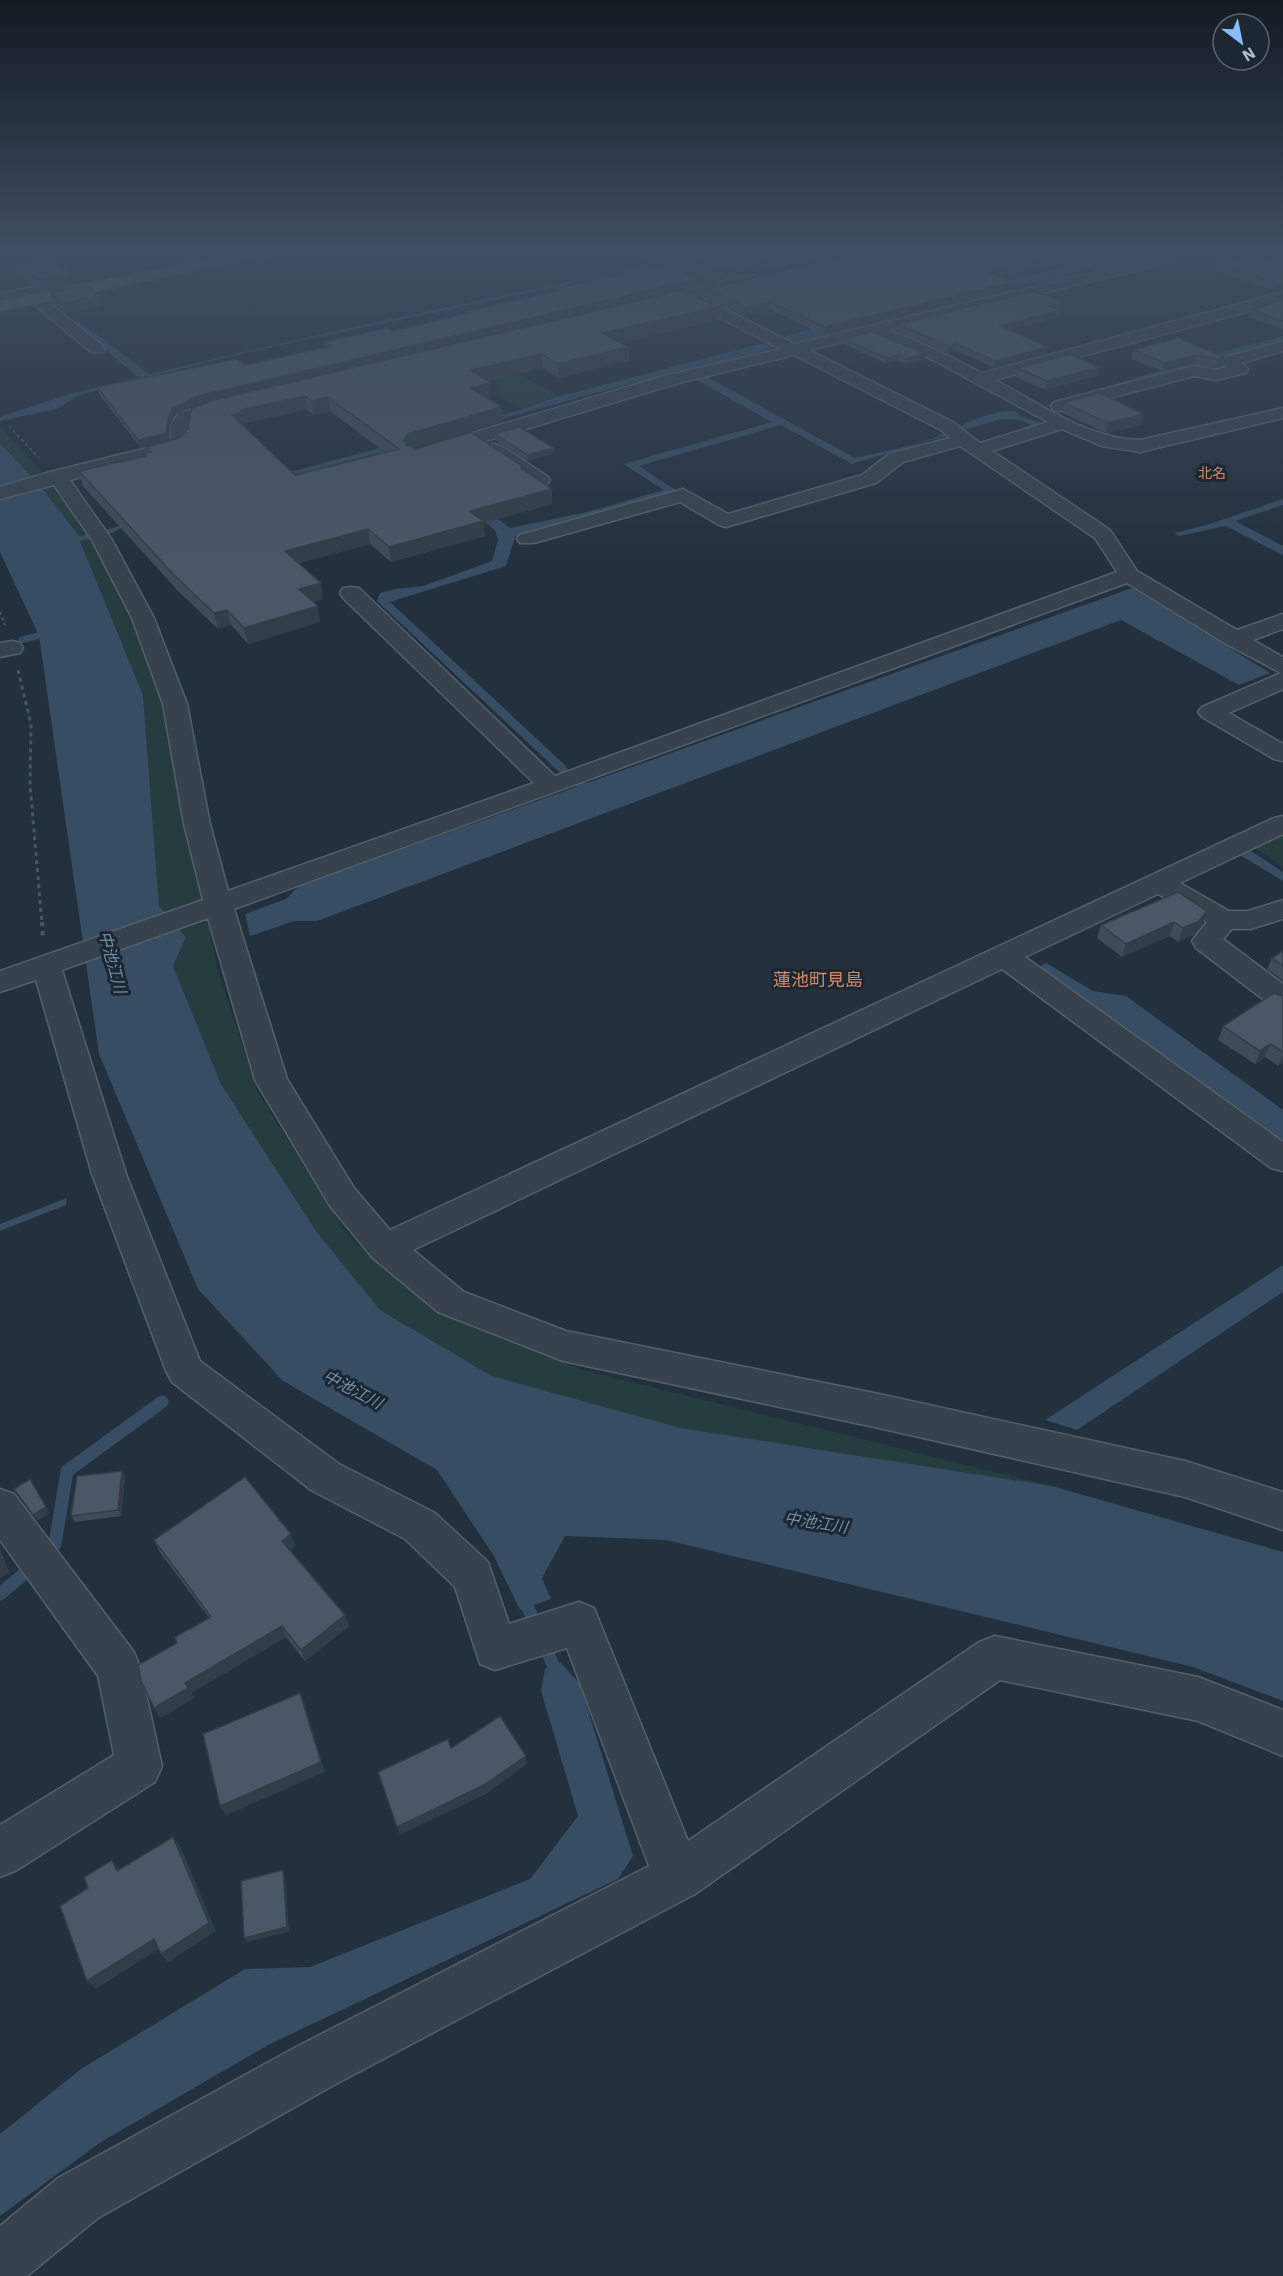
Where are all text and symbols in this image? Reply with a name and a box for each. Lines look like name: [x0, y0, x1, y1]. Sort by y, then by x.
north arrow: [1211, 12, 1271, 72]
text: N: [1239, 43, 1259, 66]
district label: 北名: [1198, 464, 1226, 482]
water label: 中池江川: [95, 928, 131, 997]
district label: 蓮池町見島: [773, 968, 863, 991]
water label: 中池江川: [320, 1365, 388, 1414]
water label: 中池江川: [783, 1507, 851, 1537]

